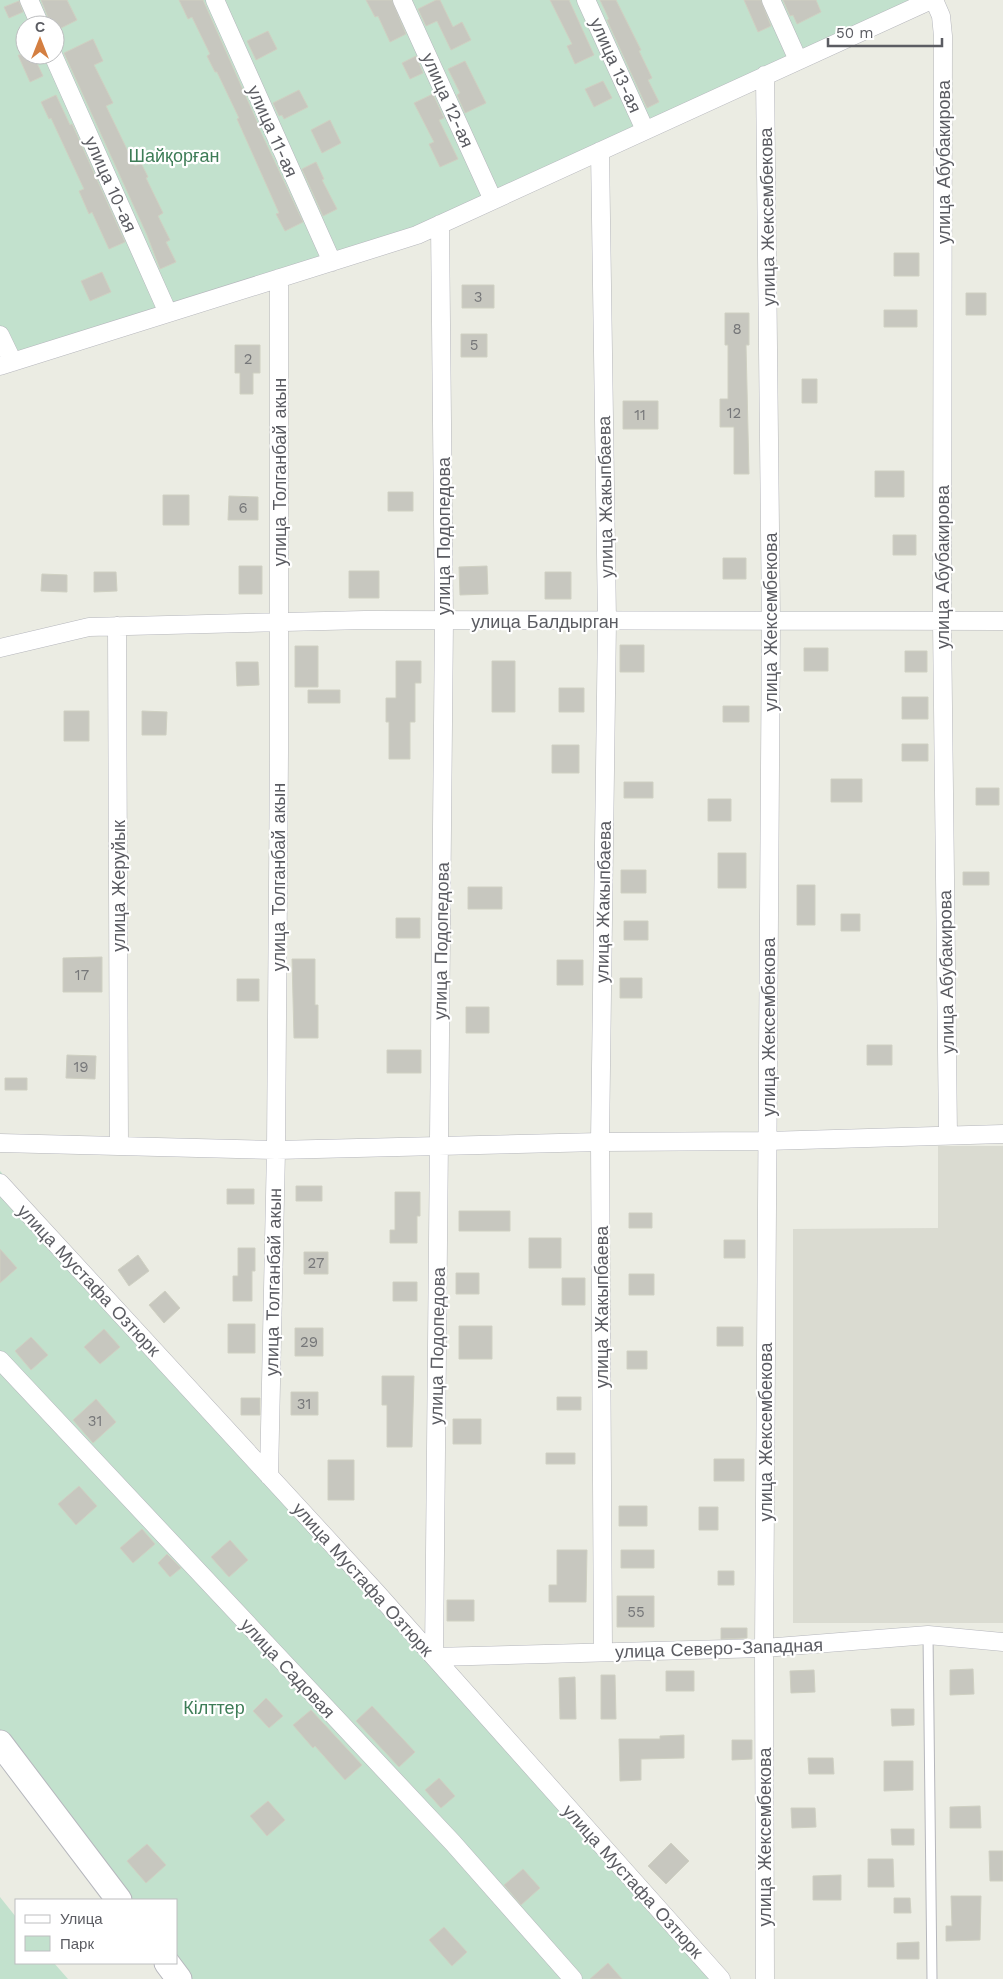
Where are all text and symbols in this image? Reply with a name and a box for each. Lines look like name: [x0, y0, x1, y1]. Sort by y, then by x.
street label: улица 13-ая: [586, 14, 646, 116]
north arrow: [15, 15, 65, 65]
scale bar: [828, 15, 942, 47]
text: С: [35, 19, 45, 35]
text: 50 m: [836, 24, 873, 42]
street label: улица 12-ая: [418, 49, 478, 151]
street label: улица Абубакирова: [933, 79, 954, 244]
street label: улица 11-ая: [243, 82, 303, 180]
street label: улица Жексембекова: [755, 126, 779, 307]
street label: улица 10-ая: [81, 133, 141, 235]
park label: Шайқорған: [129, 145, 219, 166]
house number: 3: [474, 288, 482, 306]
house number: 8: [732, 320, 742, 338]
house number: 5: [470, 336, 478, 354]
house number: 2: [244, 350, 252, 368]
street label: улица Толганбай акын: [269, 378, 290, 566]
house number: 12: [727, 404, 741, 422]
house number: 11: [634, 406, 646, 424]
street label: улица Жакыпбаева: [593, 415, 617, 578]
street label: улица Подопедова: [433, 456, 454, 615]
street label: улица Абубакирова: [932, 484, 953, 649]
house number: 6: [238, 499, 248, 517]
street label: улица Жексембекова: [760, 532, 781, 711]
street label: улица Балдырган: [471, 611, 619, 632]
street label: улица Толганбай акын: [268, 783, 289, 971]
street label: улица Жеруйык: [108, 820, 129, 952]
street label: улица Жакыпбаева: [591, 820, 615, 983]
street label: улица Подопедова: [429, 861, 453, 1020]
street label: улица Абубакирова: [934, 889, 958, 1054]
street label: улица Жексембекова: [758, 937, 779, 1116]
house number: 17: [75, 966, 89, 984]
house number: 19: [73, 1058, 89, 1076]
street label: улица Толганбай акын: [261, 1188, 285, 1376]
street label: улица Мустафа Озтюрк: [13, 1200, 165, 1360]
street label: улица Жакыпбаева: [591, 1225, 612, 1388]
house number: 27: [308, 1254, 324, 1272]
street label: улица Подопедова: [425, 1266, 449, 1425]
house number: 29: [300, 1333, 318, 1351]
street label: улица Жексембекова: [755, 1342, 776, 1521]
house number: 31: [297, 1395, 311, 1413]
house number: 31: [88, 1412, 102, 1430]
street label: улица Мустафа Озтюрк: [288, 1498, 438, 1660]
house number: 55: [627, 1603, 645, 1621]
street label: улица Садовая: [237, 1614, 339, 1722]
street label: улица Северо-Западная: [615, 1634, 823, 1662]
park label: Кілттер: [183, 1697, 245, 1718]
street label: улица Жексембекова: [754, 1747, 775, 1926]
street label: улица Мустафа Озтюрк: [558, 1800, 708, 1962]
legend: [15, 1899, 178, 1964]
text: Улица: [60, 1910, 103, 1928]
text: Парк: [60, 1935, 94, 1953]

